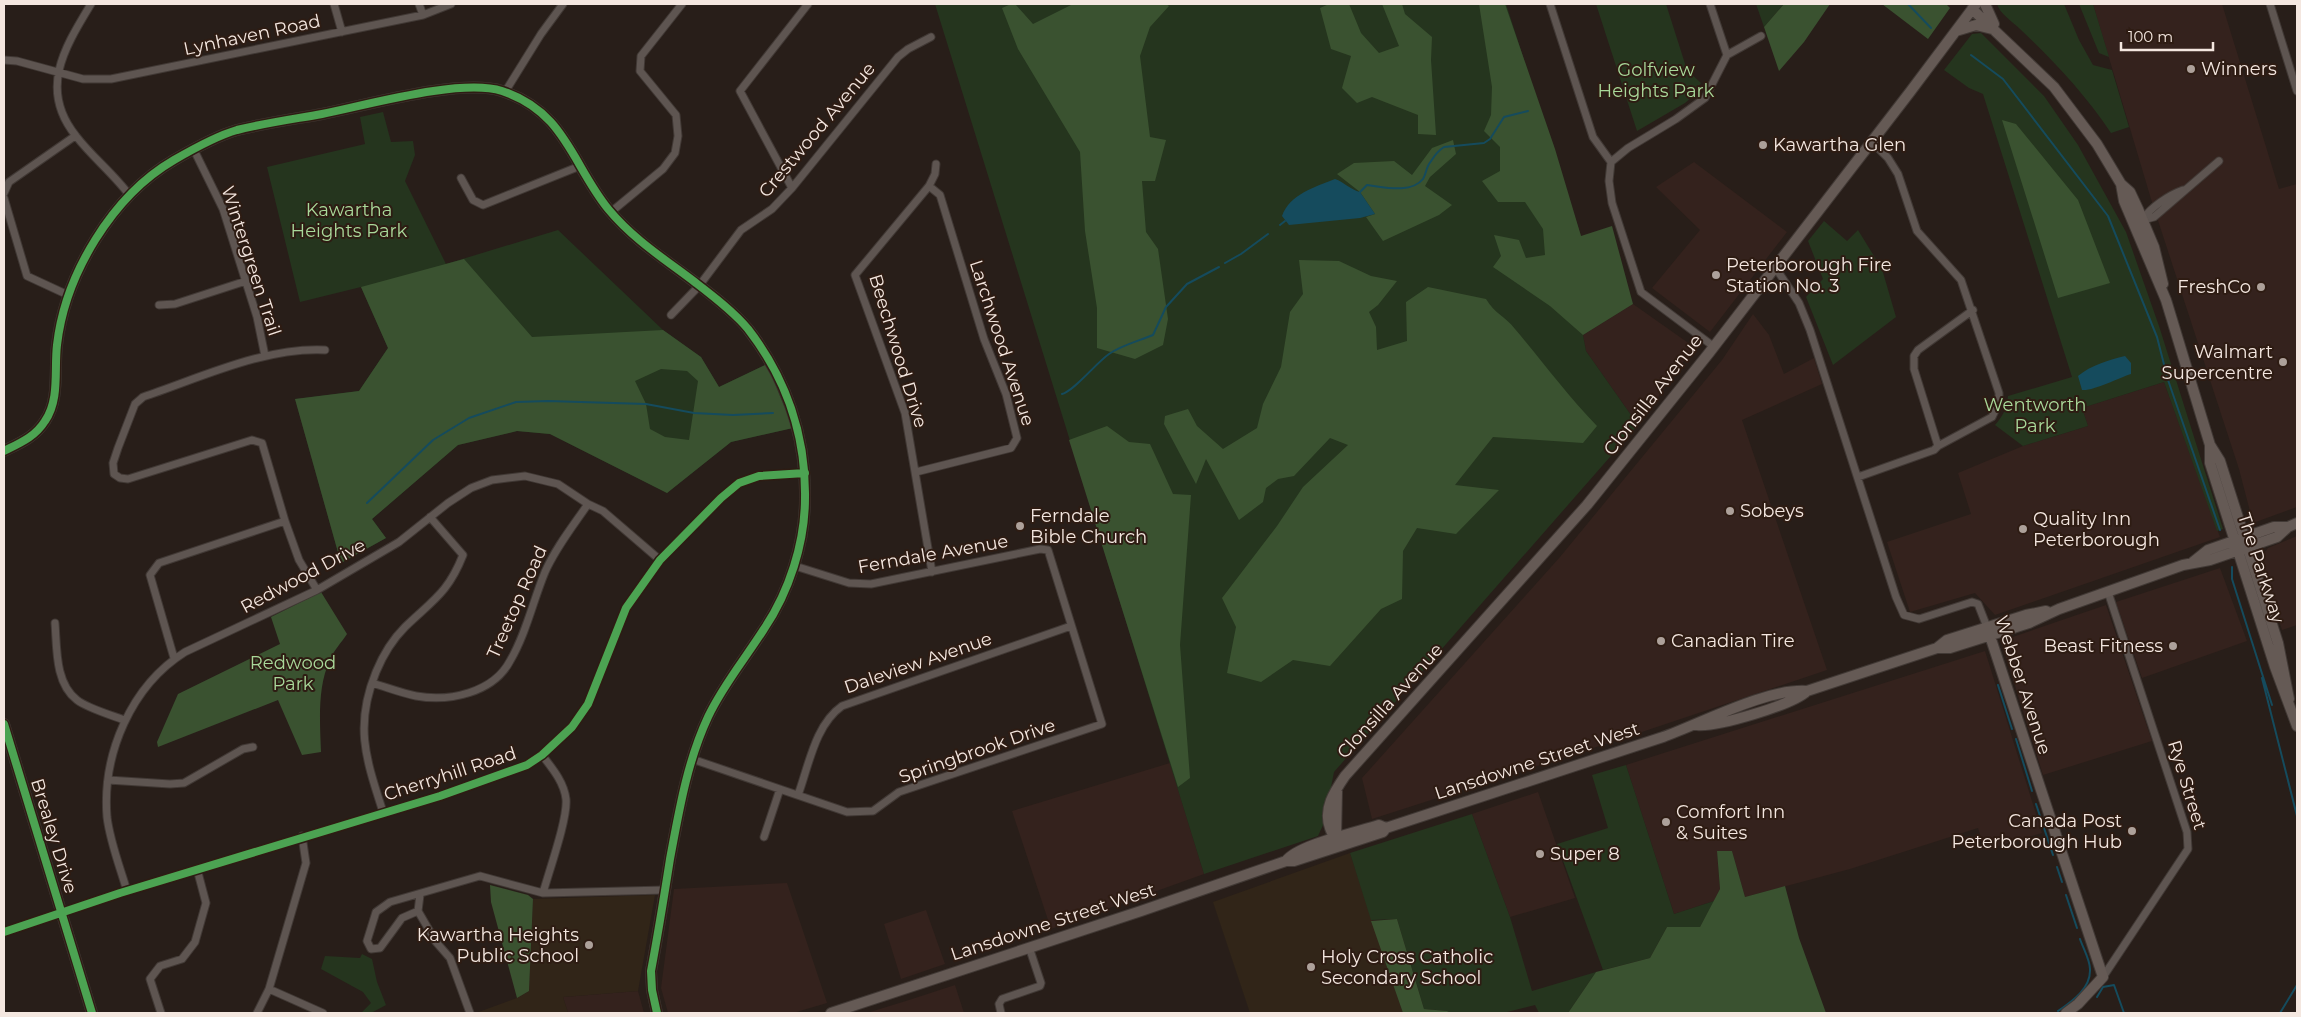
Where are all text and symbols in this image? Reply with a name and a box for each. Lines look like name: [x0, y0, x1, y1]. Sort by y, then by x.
street label: Lynhaven Road: [182, 10, 322, 60]
scale bar: [2121, 20, 2214, 52]
text: 100 m: [2128, 27, 2173, 46]
street label: Crestwood Avenue: [754, 58, 880, 202]
place label: Winners: [2201, 58, 2277, 80]
park label: Golfview Heights Park: [1598, 59, 1715, 102]
marker: Winners: [2185, 63, 2197, 75]
place label: Kawartha Glen: [1773, 134, 1906, 156]
marker: Kawartha Glen: [1757, 139, 1769, 151]
street label: Wintergreen Trail: [216, 183, 286, 339]
park label: Kawartha Heights Park: [291, 199, 408, 242]
place label: Peterborough Fire Station No. 3: [1726, 254, 1892, 297]
street label: Larchwood Avenue: [965, 257, 1039, 429]
marker: Peterborough Fire Station No. 3: [1710, 269, 1722, 281]
street label: Beechwood Drive: [864, 272, 932, 431]
place label: FreshCo: [2177, 276, 2251, 298]
marker: FreshCo: [2255, 281, 2267, 293]
street label: Clonsilla Avenue: [1599, 330, 1707, 460]
place label: Walmart Supercentre: [2162, 341, 2273, 384]
marker: Walmart Supercentre: [2277, 356, 2289, 368]
park label: Wentworth Park: [1984, 394, 2086, 437]
place label: Sobeys: [1740, 500, 1804, 522]
place label: Ferndale Bible Church: [1030, 505, 1147, 548]
marker: Sobeys: [1724, 505, 1736, 517]
place label: Quality Inn Peterborough: [2033, 508, 2160, 551]
street label: The Parkway: [2233, 510, 2289, 626]
marker: Ferndale Bible Church: [1014, 520, 1026, 532]
marker: Quality Inn Peterborough: [2017, 523, 2029, 535]
street label: Ferndale Avenue: [856, 530, 1010, 578]
street label: Redwood Drive: [237, 534, 369, 618]
street label: Treetop Road: [482, 542, 552, 662]
street label: Webber Avenue: [1990, 613, 2056, 757]
street label: Daleview Avenue: [841, 627, 995, 699]
place label: Canadian Tire: [1671, 630, 1795, 652]
marker: Canadian Tire: [1655, 635, 1667, 647]
place label: Beast Fitness: [2043, 635, 2163, 657]
street label: Clonsilla Avenue: [1332, 639, 1448, 763]
marker: Beast Fitness: [2167, 640, 2179, 652]
park label: Redwood Park: [250, 652, 336, 695]
street label: Springbrook Drive: [896, 714, 1058, 788]
street label: Lansdowne Street West: [1432, 717, 1642, 805]
street label: Rye Street: [2163, 738, 2211, 832]
street label: Cherryhill Road: [381, 742, 519, 806]
street label: Brealey Drive: [26, 776, 82, 896]
place label: Comfort Inn & Suites: [1676, 801, 1785, 844]
place label: Canada Post Peterborough Hub: [1952, 810, 2122, 853]
marker: Comfort Inn & Suites: [1660, 816, 1672, 828]
marker: Canada Post Peterborough Hub: [2126, 825, 2138, 837]
place label: Super 8: [1550, 843, 1620, 865]
marker: Super 8: [1534, 848, 1546, 860]
street label: Lansdowne Street West: [948, 878, 1158, 966]
place label: Kawartha Heights Public School: [417, 924, 579, 967]
marker: Kawartha Heights Public School: [583, 939, 595, 951]
place label: Holy Cross Catholic Secondary School: [1321, 946, 1493, 989]
marker: Holy Cross Catholic Secondary School: [1305, 961, 1317, 973]

